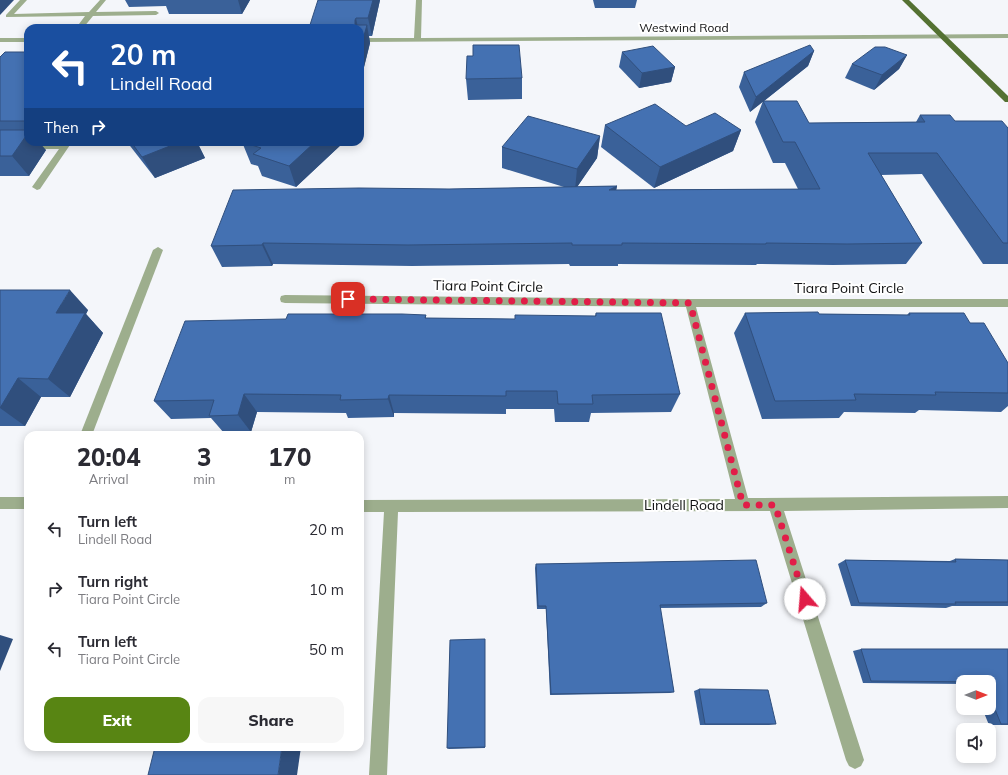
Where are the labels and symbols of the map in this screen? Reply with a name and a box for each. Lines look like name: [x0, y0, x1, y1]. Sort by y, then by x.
street label: Westwind Road: [639, 20, 729, 35]
street label: Tiara Point Circle: [433, 276, 543, 296]
street label: Tiara Point Circle: [794, 279, 904, 297]
pin: [331, 282, 365, 316]
street label: Lindell Road: [644, 496, 724, 514]
position arrow: [784, 578, 826, 620]
north arrow: [956, 675, 996, 715]

